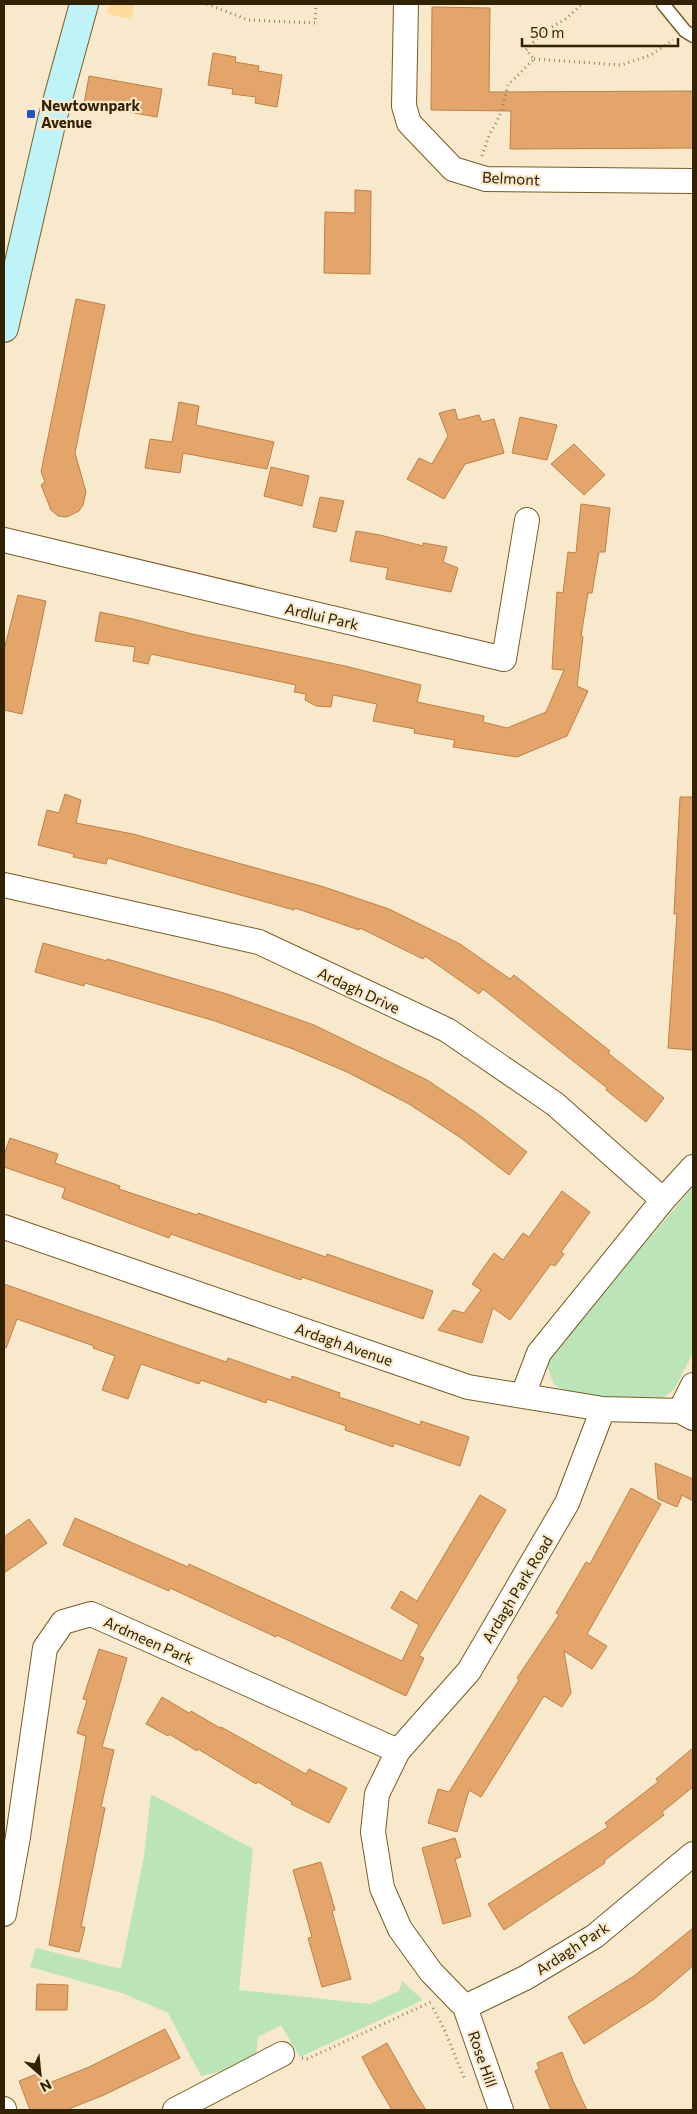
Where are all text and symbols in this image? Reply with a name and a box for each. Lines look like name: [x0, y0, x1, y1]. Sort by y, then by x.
scale bar: [522, 15, 678, 47]
text: 50 m: [530, 23, 564, 41]
place label: Newtownpark Avenue: [41, 96, 140, 131]
marker: Newtownpark Avenue: [25, 108, 37, 120]
street label: Belmont: [481, 167, 541, 189]
street label: Ardlui Park: [283, 599, 361, 633]
street label: Ardagh Drive: [315, 963, 403, 1017]
street label: Ardagh Avenue: [293, 1319, 395, 1369]
street label: Ardagh Park Road: [478, 1532, 556, 1646]
street label: Ardmeen Park: [101, 1612, 197, 1668]
street label: Ardagh Park: [532, 1918, 612, 1978]
street label: Rose Hill: [465, 2028, 501, 2090]
north arrow: [15, 2049, 65, 2099]
text: N: [38, 2076, 55, 2096]

